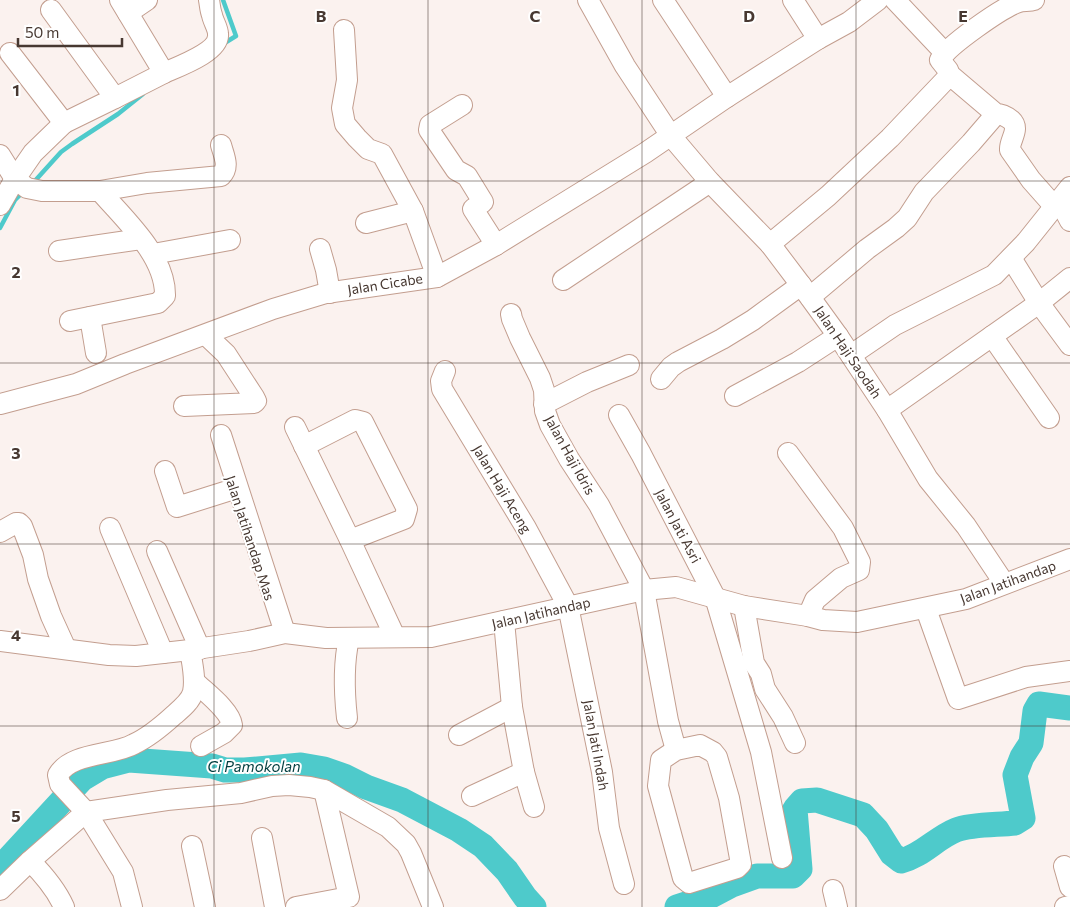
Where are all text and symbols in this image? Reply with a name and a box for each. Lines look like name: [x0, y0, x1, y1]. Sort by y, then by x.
text: B: [316, 6, 327, 25]
text: C: [530, 6, 541, 25]
text: D: [743, 6, 755, 25]
text: E: [958, 6, 968, 25]
scale bar: [18, 15, 121, 47]
text: 50 m: [25, 23, 59, 41]
text: 1: [12, 80, 20, 99]
text: 2: [11, 262, 21, 281]
street label: Jalan Cicabe: [346, 269, 424, 298]
street label: Jalan Haji Saodah: [811, 302, 886, 401]
street label: Jalan Haji Idris: [542, 412, 599, 497]
street label: Jalan Haji Aceng: [469, 442, 536, 536]
text: 3: [11, 443, 21, 462]
street label: Jalan Jatihandap Mas: [222, 473, 279, 602]
street label: Jalan Jati Asri: [652, 486, 705, 566]
street label: Jalan Jatihandap: [958, 556, 1058, 607]
street label: Jalan Jatihandap: [490, 593, 592, 632]
text: 4: [11, 625, 21, 644]
street label: Jalan Jati Indah: [580, 698, 613, 792]
water label: Ci Pamokolan: [207, 757, 301, 775]
text: 5: [11, 806, 21, 825]

